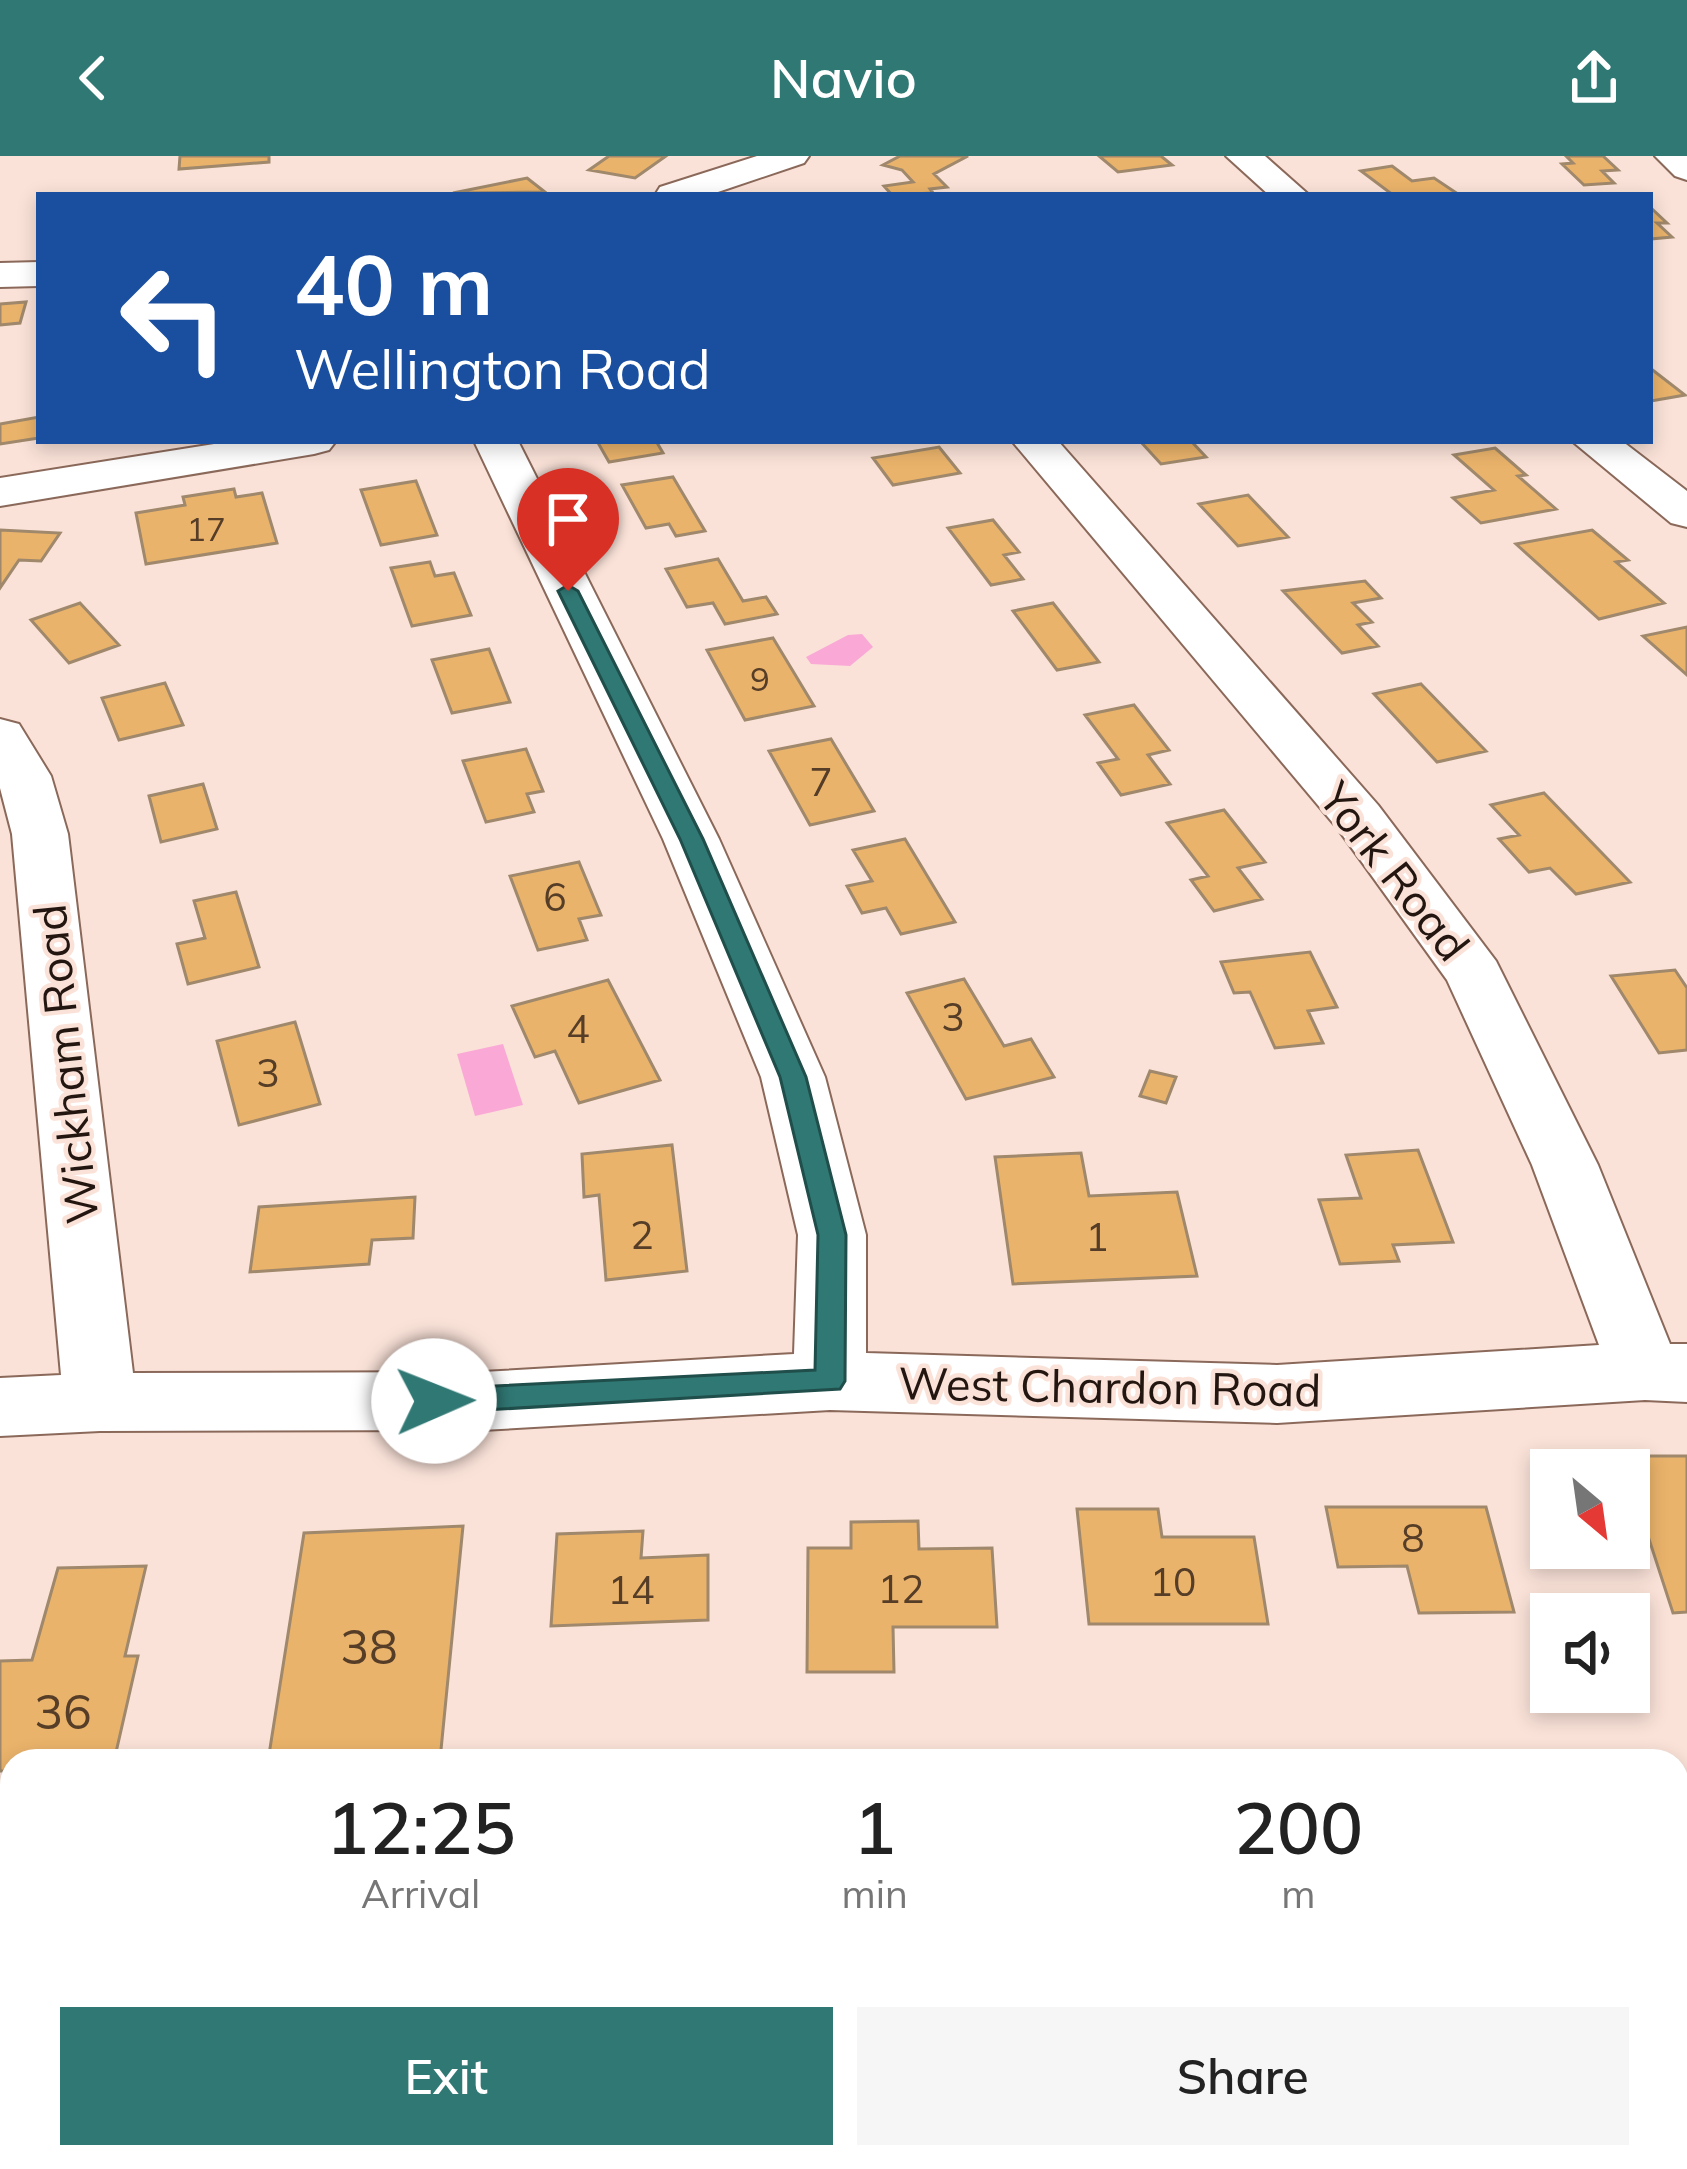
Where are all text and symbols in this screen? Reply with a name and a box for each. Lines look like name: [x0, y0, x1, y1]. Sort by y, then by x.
text: Navio: [770, 44, 917, 112]
icon: back: [60, 45, 126, 111]
icon: share: [1561, 45, 1627, 111]
text: 40 m: [294, 231, 493, 336]
icon: left: [96, 240, 252, 396]
text: Wellington Road: [294, 335, 711, 403]
pin: [517, 468, 619, 591]
icon: arrive: [535, 486, 601, 552]
house number: 17: [186, 508, 226, 549]
house number: 9: [750, 658, 770, 699]
house number: 7: [809, 757, 833, 806]
street label: York Road: [1307, 770, 1482, 971]
house number: 6: [543, 872, 567, 921]
street label: Wickham Road: [20, 901, 110, 1227]
house number: 3: [941, 992, 965, 1041]
house number: 4: [566, 1004, 590, 1053]
house number: 3: [256, 1048, 280, 1097]
house number: 2: [630, 1210, 654, 1259]
house number: 1: [1085, 1212, 1109, 1261]
position arrow: [371, 1338, 497, 1464]
street label: West Chardon Road: [898, 1354, 1322, 1418]
north arrow: [1530, 1449, 1650, 1569]
map controls: [1530, 1449, 1650, 1713]
house number: 8: [1401, 1513, 1425, 1562]
house number: 10: [1150, 1557, 1196, 1606]
house number: 12: [878, 1564, 924, 1613]
house number: 14: [608, 1565, 654, 1614]
button: sound: [1530, 1593, 1650, 1713]
house number: 38: [340, 1616, 398, 1676]
house number: 36: [34, 1681, 92, 1741]
text: 12:25: [326, 1782, 516, 1872]
text: 1: [853, 1782, 896, 1872]
text: 200: [1234, 1782, 1363, 1872]
text: Arrival: [361, 1869, 480, 1918]
text: min: [841, 1869, 908, 1918]
text: m: [1281, 1869, 1316, 1918]
button: Exit: [60, 2007, 833, 2145]
button: Share: [857, 2007, 1629, 2145]

